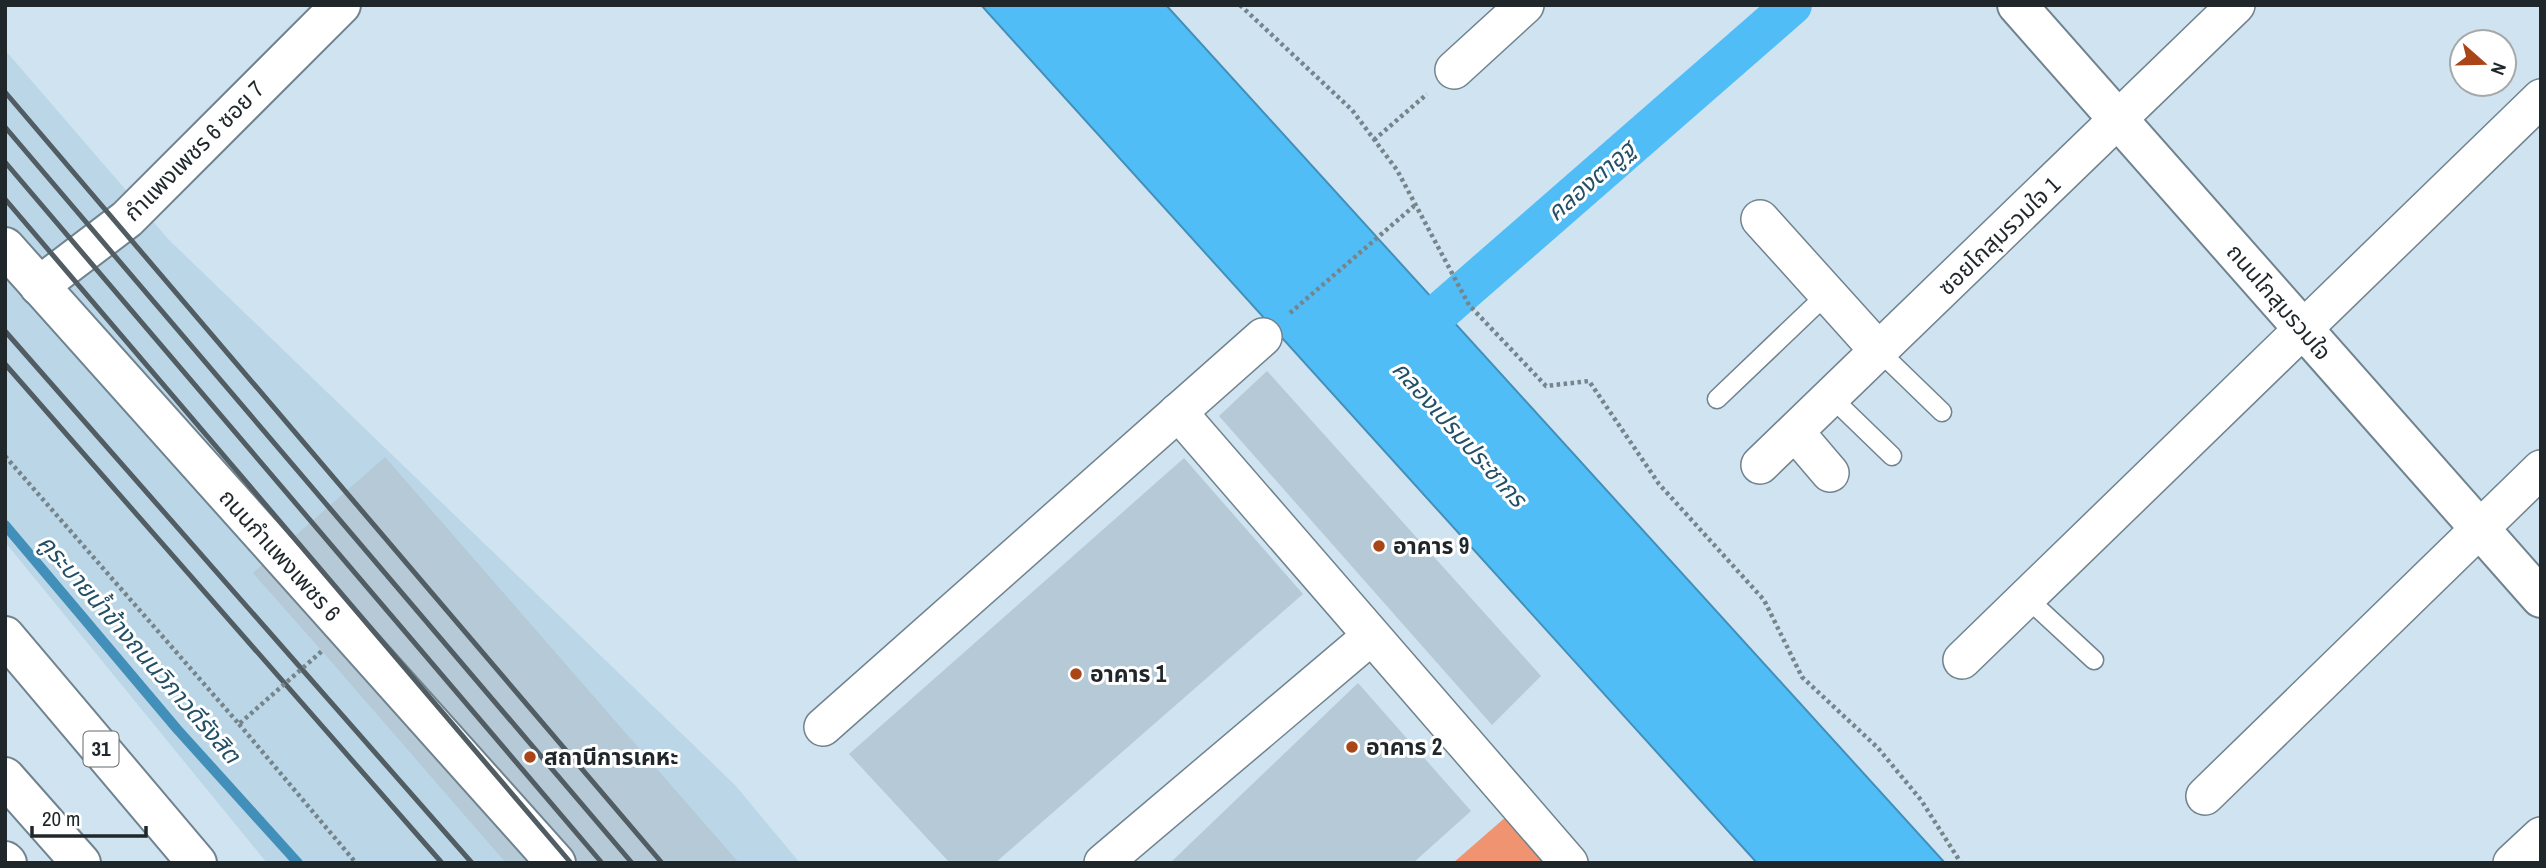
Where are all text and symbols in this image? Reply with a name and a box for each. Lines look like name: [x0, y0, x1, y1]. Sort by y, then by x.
north arrow: [2448, 28, 2518, 98]
text: N: [2485, 59, 2513, 79]
street label: กำแพงเพชร 6 ซอย 7: [117, 74, 271, 228]
water label: คลองตาอูฐ: [1539, 131, 1643, 227]
street label: ซอยโกสุมรวมใจ 1: [1931, 169, 2067, 302]
street label: ถนนโกสุมรวมใจ: [2220, 237, 2339, 367]
water label: คลองเปรมประชากร: [1386, 353, 1535, 515]
street label: ถนนกำแพงเพชร 6: [213, 482, 348, 627]
water label: คูระบายน้ำข้างถนนวิภาวดีรังสิต: [31, 527, 249, 771]
place label: อาคาร 9: [1393, 530, 1469, 561]
marker: อาคาร 9: [1371, 538, 1387, 554]
place label: อาคาร 1: [1090, 658, 1167, 689]
marker: อาคาร 1: [1068, 666, 1084, 682]
place label: อาคาร 2: [1366, 731, 1442, 762]
road number: 31: [84, 732, 119, 766]
marker: อาคาร 2: [1344, 739, 1360, 755]
place label: สถานีการเคหะ: [544, 741, 678, 772]
marker: สถานีการเคหะ: [522, 749, 538, 765]
scale bar: [32, 794, 145, 838]
text: 20 m: [42, 804, 80, 833]

